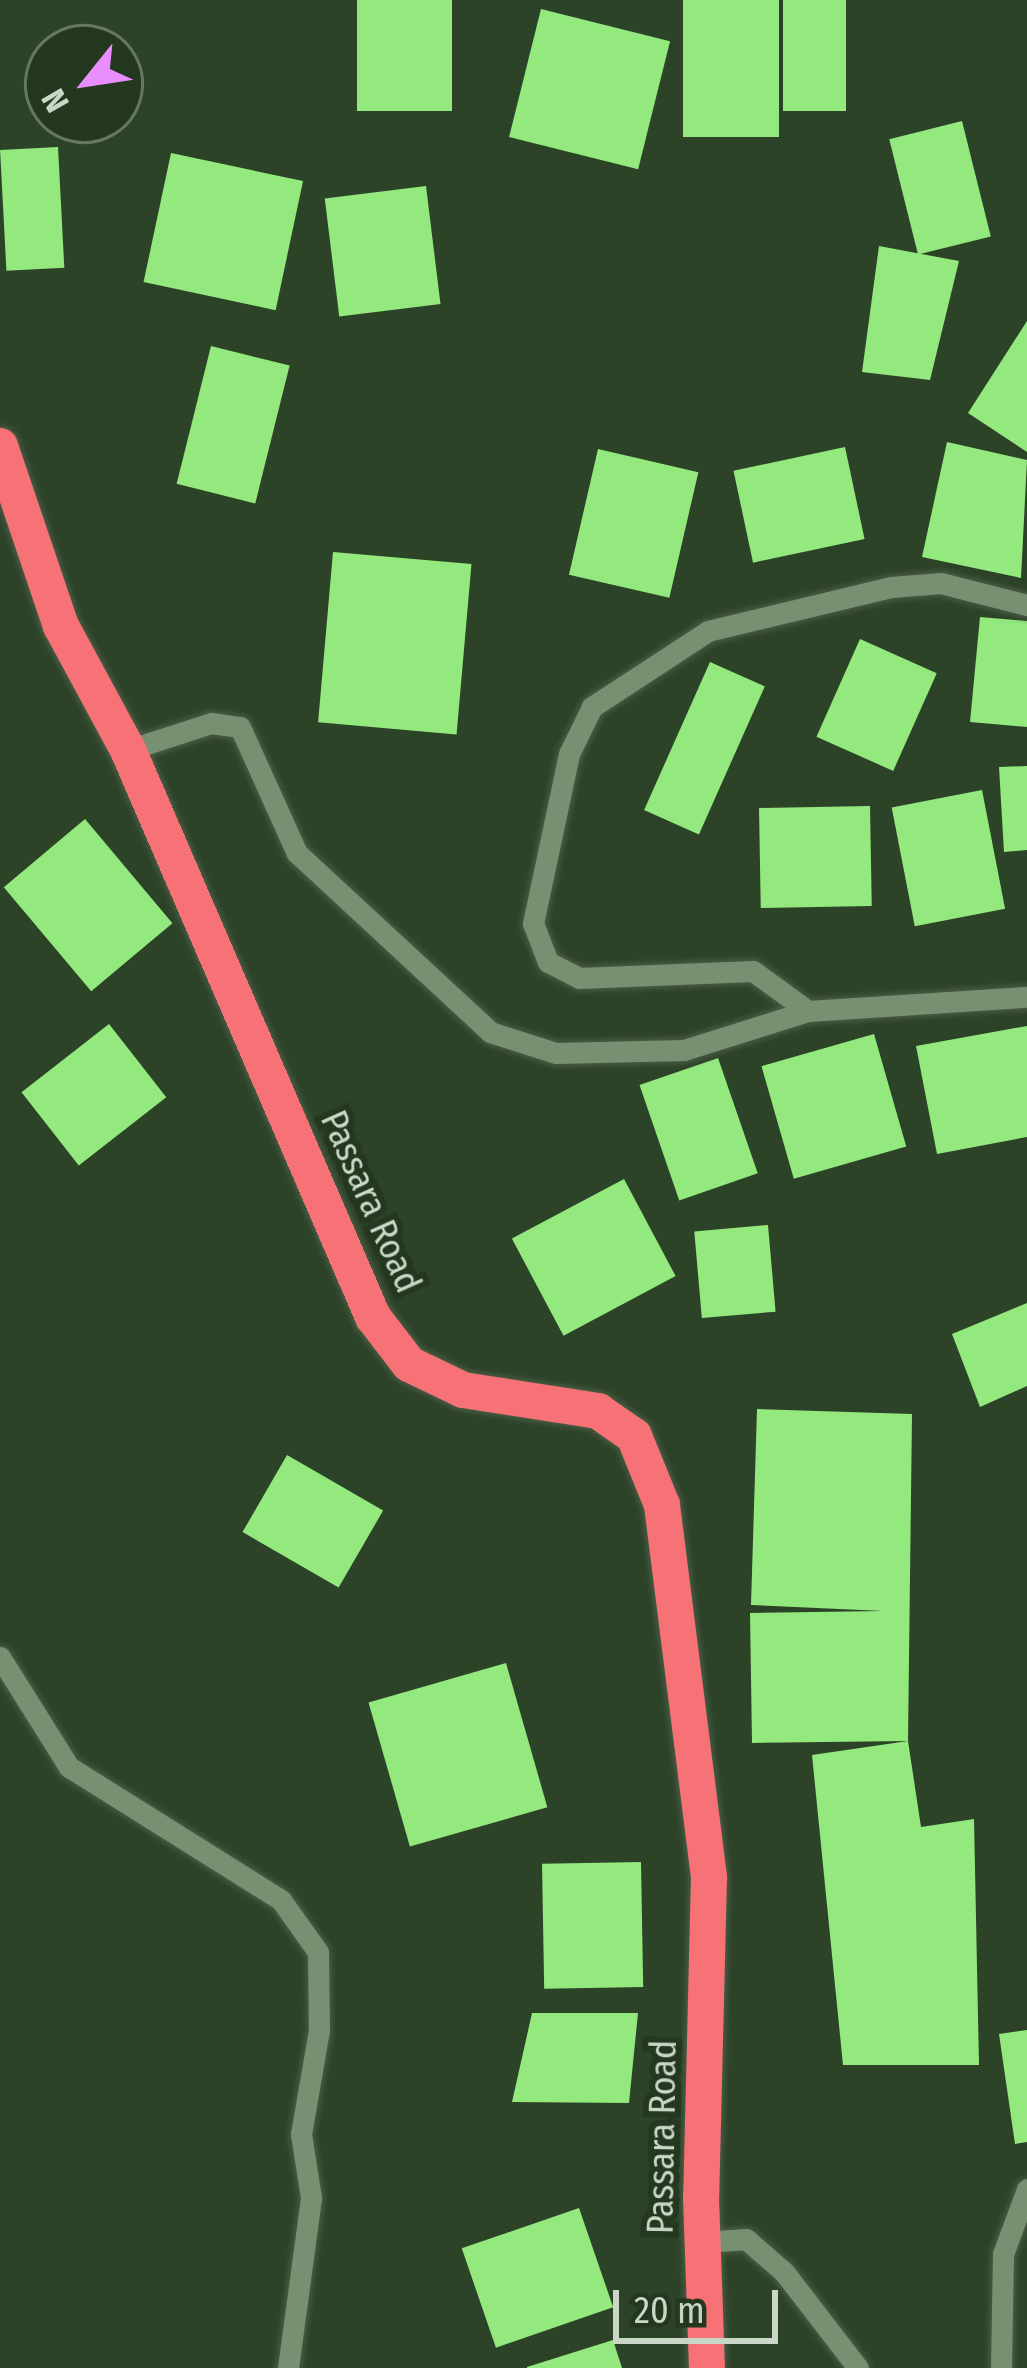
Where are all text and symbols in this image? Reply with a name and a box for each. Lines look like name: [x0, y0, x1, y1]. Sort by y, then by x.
north arrow: [24, 24, 144, 144]
text: N: [33, 82, 78, 119]
street label: Passara Road: [311, 1104, 429, 1300]
street label: Passara Road: [640, 2039, 686, 2235]
scale bar: [619, 2266, 784, 2340]
text: 20 m: [634, 2289, 705, 2333]

